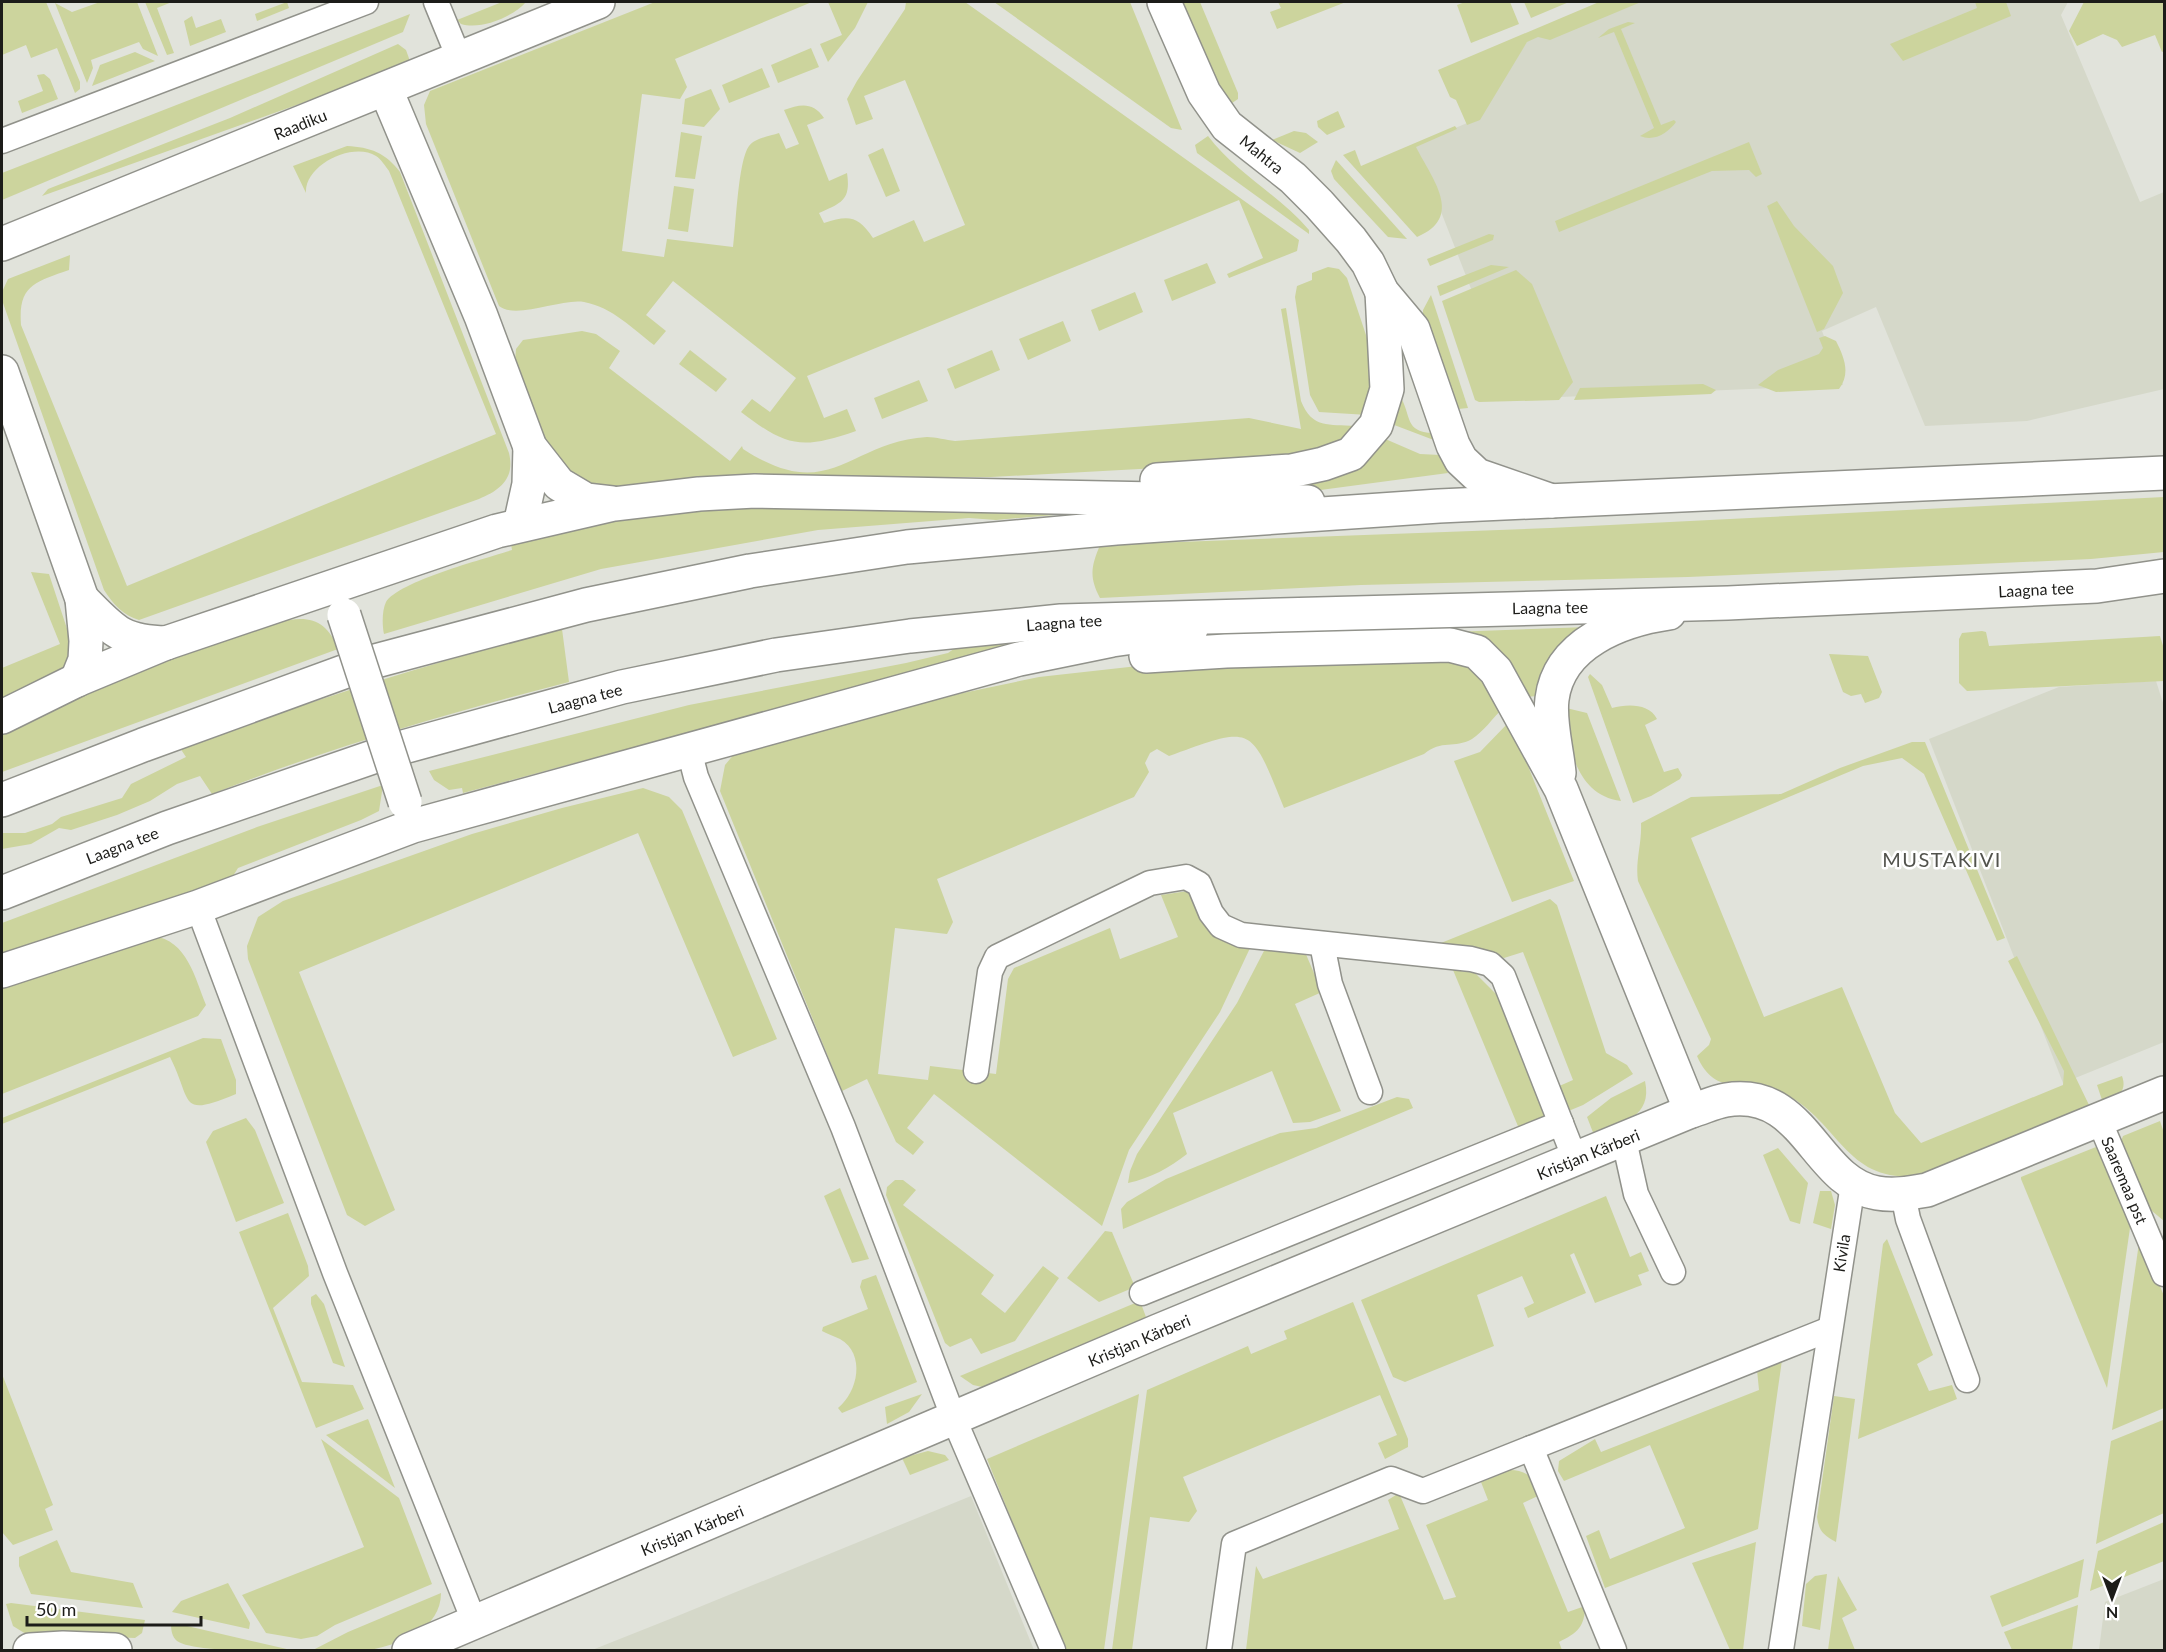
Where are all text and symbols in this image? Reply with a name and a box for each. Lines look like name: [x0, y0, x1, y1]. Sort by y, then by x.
street label: Raadiku: [271, 105, 329, 143]
street label: Mahtra: [1236, 131, 1288, 177]
street label: Laagna tee: [1998, 578, 2074, 600]
street label: Laagna tee: [1512, 597, 1588, 617]
street label: Laagna tee: [1025, 610, 1103, 634]
street label: Laagna tee: [546, 679, 624, 717]
street label: Laagna tee: [83, 823, 161, 867]
district label: MUSTAKIVI: [1882, 847, 2002, 871]
street label: Kristjan Kärberi: [1534, 1125, 1642, 1183]
street label: Saaremaa pst: [2098, 1133, 2152, 1227]
street label: Kivila: [1829, 1233, 1853, 1273]
street label: Kristjan Kärberi: [1085, 1310, 1193, 1370]
street label: Kristjan Kärberi: [638, 1501, 746, 1559]
north arrow: [2082, 1568, 2142, 1628]
scale bar: [27, 1589, 201, 1627]
text: 50 m: [36, 1598, 76, 1620]
text: N: [2106, 1604, 2118, 1623]

